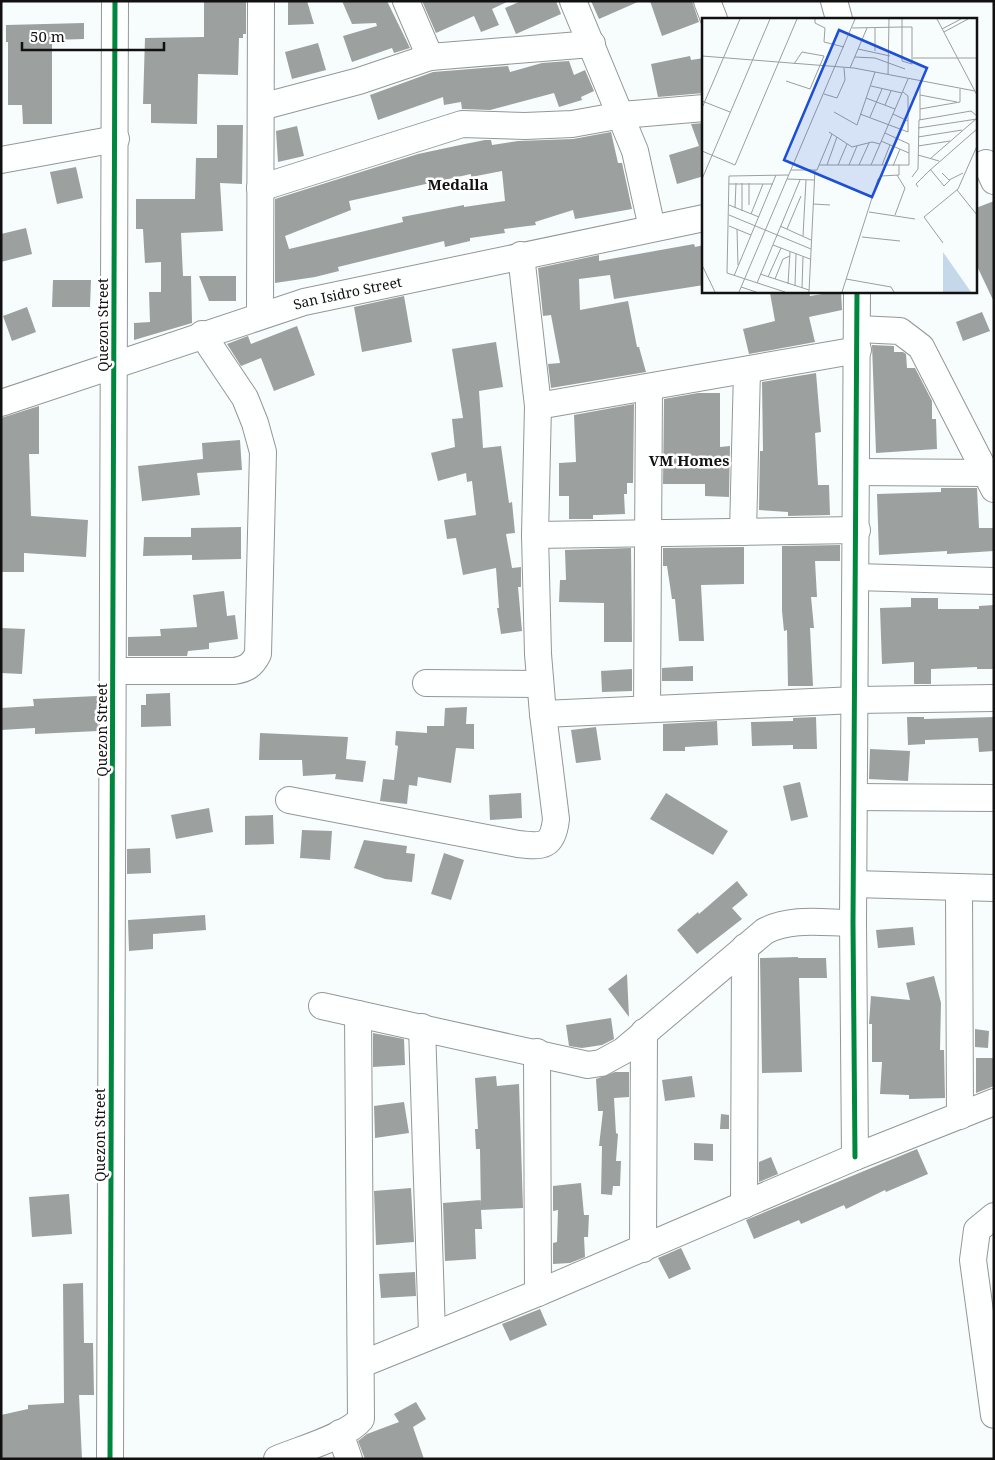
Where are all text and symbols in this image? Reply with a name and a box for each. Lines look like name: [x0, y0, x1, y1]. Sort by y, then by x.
inset map: [702, 18, 978, 292]
scale bar: [22, 20, 165, 52]
text: 50 m: [30, 26, 65, 46]
district label: Medalla: [427, 174, 489, 194]
street label: San Isidro Street: [291, 272, 403, 314]
street label: Quezon Street: [93, 278, 112, 372]
district label: VM Homes: [649, 450, 729, 470]
street label: Quezon Street: [92, 683, 111, 777]
street label: Quezon Street: [90, 1088, 109, 1182]

